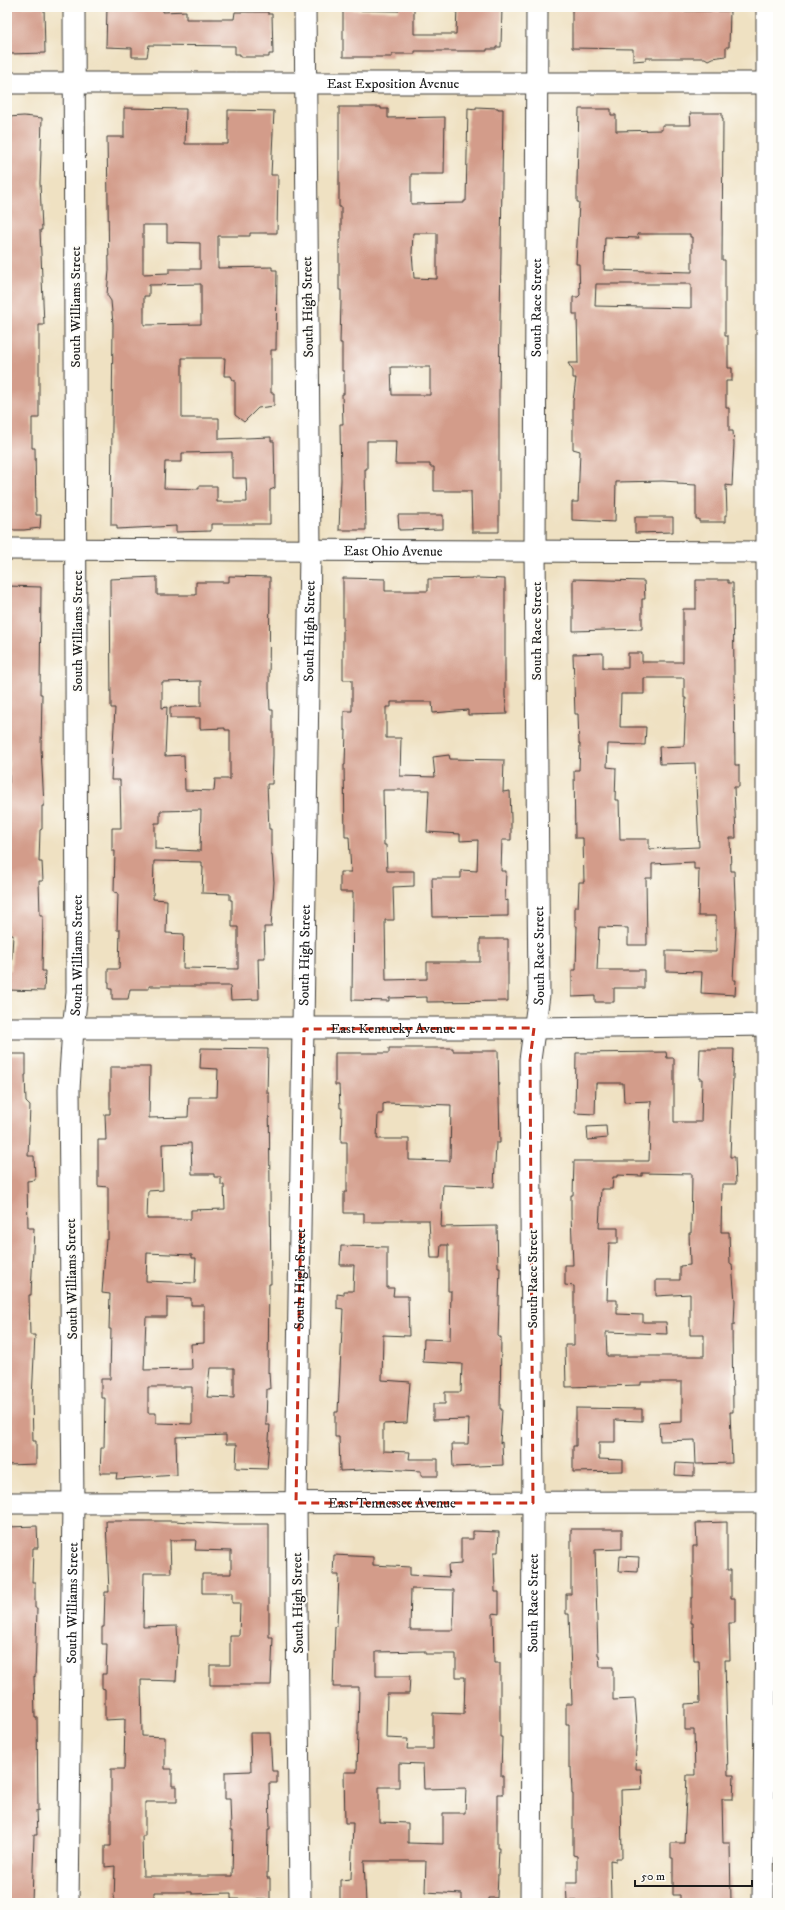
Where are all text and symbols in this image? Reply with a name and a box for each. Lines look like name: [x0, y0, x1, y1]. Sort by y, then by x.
street label: East Exposition Avenue: [327, 75, 460, 93]
street label: South Williams Street: [67, 246, 85, 368]
street label: South High Street: [298, 256, 318, 358]
street label: South Race Street: [528, 258, 546, 357]
street label: East Ohio Avenue: [343, 542, 443, 561]
street label: South Williams Street: [69, 570, 87, 692]
street label: South High Street: [300, 580, 320, 682]
street label: South Race Street: [528, 581, 546, 680]
street label: South Williams Street: [66, 894, 87, 1017]
street label: South High Street: [295, 904, 315, 1006]
street label: South Race Street: [530, 906, 549, 1006]
street label: East Kentucky Avenue: [330, 1020, 456, 1038]
street label: South Williams Street: [62, 1218, 82, 1340]
street label: South High Street: [291, 1228, 310, 1330]
street label: South Race Street: [524, 1229, 542, 1328]
street label: East Tennessee Avenue: [328, 1494, 456, 1513]
street label: South Williams Street: [63, 1542, 83, 1664]
street label: South High Street: [288, 1552, 308, 1654]
street label: South Race Street: [524, 1553, 543, 1653]
scale bar: [635, 1862, 752, 1888]
text: 50 m: [641, 1869, 665, 1884]

